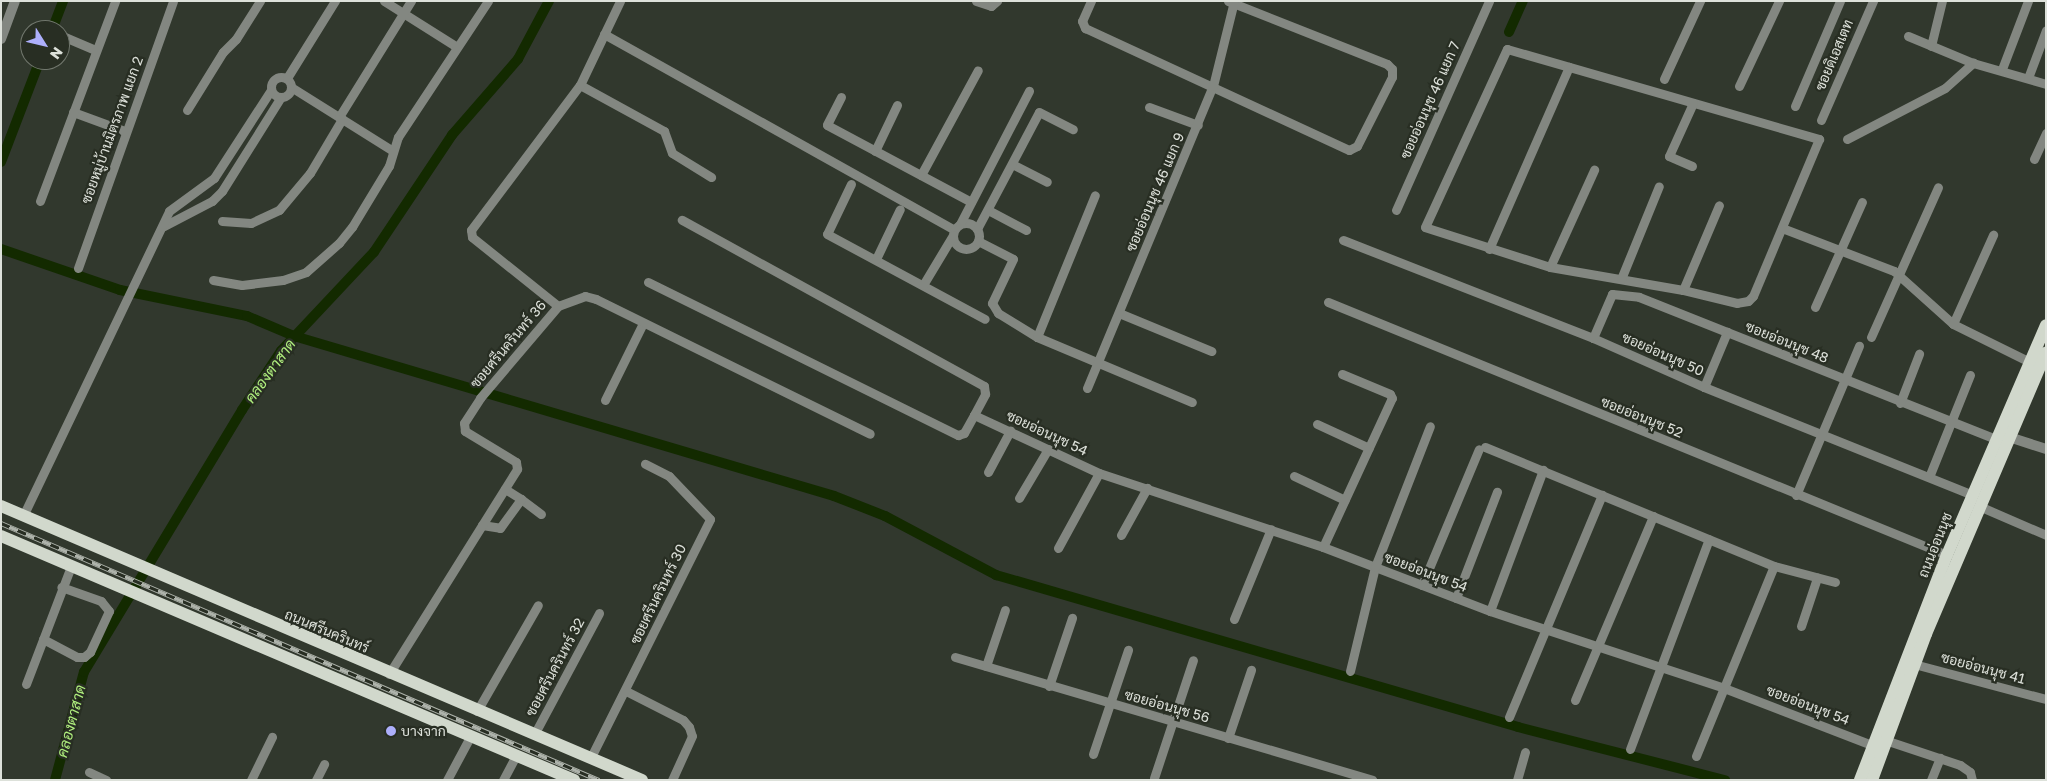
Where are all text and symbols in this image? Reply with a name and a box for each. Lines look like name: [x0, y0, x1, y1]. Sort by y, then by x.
street label: ซอยดิเอสเตท: [1811, 17, 1857, 93]
north arrow: [20, 20, 70, 70]
street label: ซอยอ่อนนุช 46 แยก 7: [1397, 39, 1463, 161]
text: N: [47, 44, 67, 63]
street label: ซอยหมู่บ้านมิตรภาพ แยก 2: [77, 54, 147, 206]
street label: ซอยอ่อนนุช 46 แยก 9: [1122, 130, 1188, 254]
street label: ซอยศรีนครินทร์ 36: [466, 297, 550, 391]
street label: ซอยอ่อนนุช 48: [1743, 318, 1831, 366]
street label: ซอยอ่อนนุช 50: [1619, 328, 1707, 380]
water label: คลองตาสาด: [241, 336, 299, 406]
street label: ซอยอ่อนนุช 52: [1598, 393, 1686, 441]
street label: ซอยอ่อนนุช 54: [1004, 407, 1090, 459]
street label: ถนนอ่อนนุช: [1914, 510, 1956, 580]
street label: ซอยศรีนครินทร์ 30: [626, 541, 690, 647]
street label: ซอยอ่อนนุช 54: [1382, 548, 1470, 596]
street label: ถนนศรีนครินทร์: [282, 606, 372, 656]
street label: ซอยศรีนครินทร์ 32: [522, 615, 588, 719]
street label: ซอยอ่อนนุช 41: [1939, 649, 2027, 687]
street label: ซอยอ่อนนุช 54: [1764, 681, 1852, 729]
water label: คลองตาสาด: [53, 683, 89, 759]
street label: ซอยอ่อนนุช 56: [1123, 686, 1211, 726]
place label: บางจาก: [401, 723, 446, 739]
marker: บางจาก: [385, 725, 397, 737]

